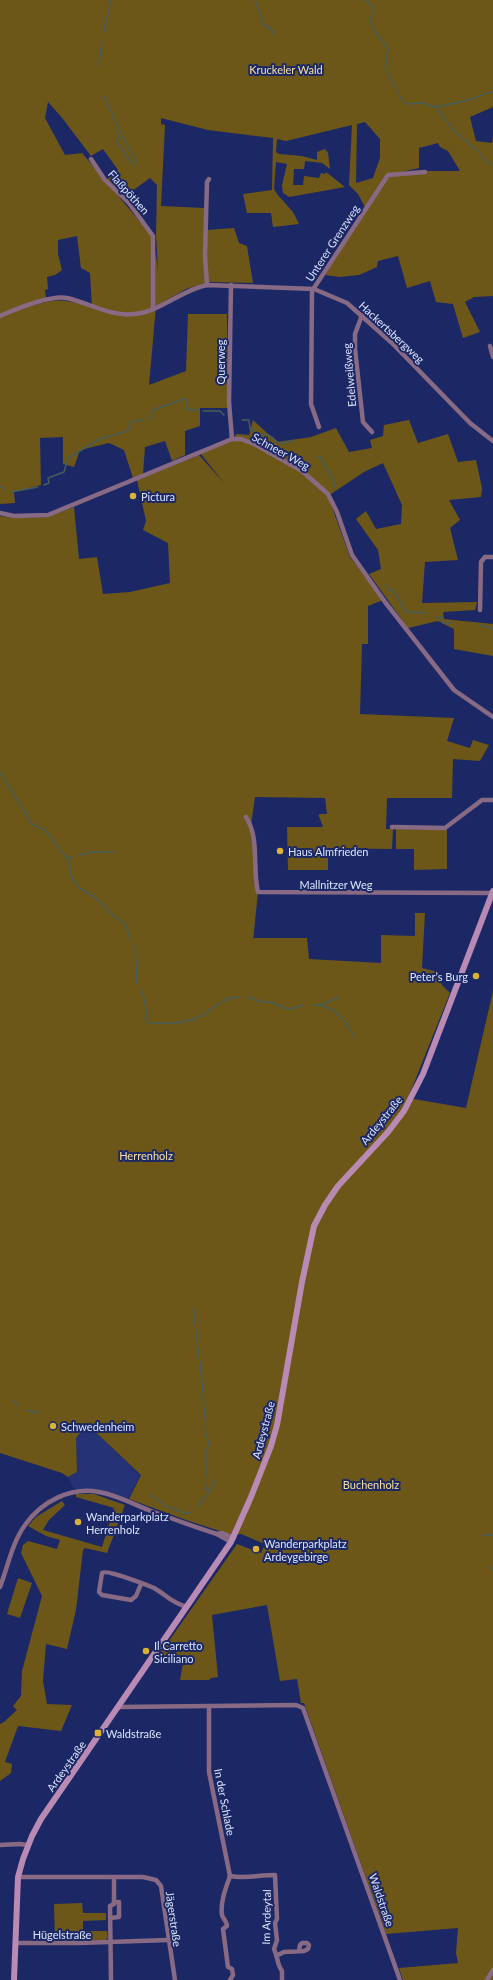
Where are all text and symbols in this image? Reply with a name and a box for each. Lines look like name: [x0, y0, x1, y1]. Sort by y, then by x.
park label: Kruckeler Wald: [249, 63, 323, 76]
street label: Flaßpöthen: [106, 167, 152, 217]
street label: Unterer Grenzweg: [302, 202, 362, 284]
street label: Hackertsbergweg: [357, 298, 428, 366]
street label: Querweg: [214, 339, 227, 384]
street label: Edelweißweg: [340, 342, 358, 407]
street label: Schneer Weg: [250, 430, 312, 472]
place label: Pictura: [141, 490, 175, 503]
marker: Pictura: [128, 491, 138, 501]
place label: Haus Almfrieden: [288, 845, 368, 858]
marker: Haus Almfrieden: [275, 846, 285, 856]
street label: Mallnitzer Weg: [300, 878, 373, 891]
place label: Peter’s Burg: [410, 970, 468, 983]
marker: Peter’s Burg: [471, 971, 481, 981]
street label: Ardeystraße: [357, 1093, 405, 1147]
park label: Herrenholz: [119, 1149, 173, 1162]
street label: Ardeystraße: [249, 1400, 277, 1460]
place label: Schwedenheim: [61, 1420, 134, 1433]
marker: Schwedenheim: [48, 1421, 58, 1431]
park label: Buchenholz: [343, 1478, 399, 1491]
place label: Wanderparkplatz Herrenholz: [86, 1510, 169, 1536]
marker: Wanderparkplatz Herrenholz: [73, 1517, 83, 1527]
place label: Wanderparkplatz Ardeygebirge: [264, 1537, 347, 1563]
marker: Wanderparkplatz Ardeygebirge: [251, 1544, 261, 1554]
place label: Il Carretto Siciliano: [154, 1639, 203, 1665]
marker: Il Carretto Siciliano: [141, 1646, 151, 1656]
place label: Waldstraße: [106, 1727, 161, 1740]
marker: Waldstraße: [93, 1728, 103, 1738]
street label: Ardeystraße: [44, 1738, 88, 1794]
street label: In der Schlade: [212, 1767, 238, 1837]
street label: Waldstraße: [367, 1872, 397, 1928]
street label: Im Ardeytal: [259, 1889, 273, 1945]
street label: Jägerstraße: [164, 1891, 184, 1948]
street label: Hügelstraße: [33, 1928, 92, 1941]

